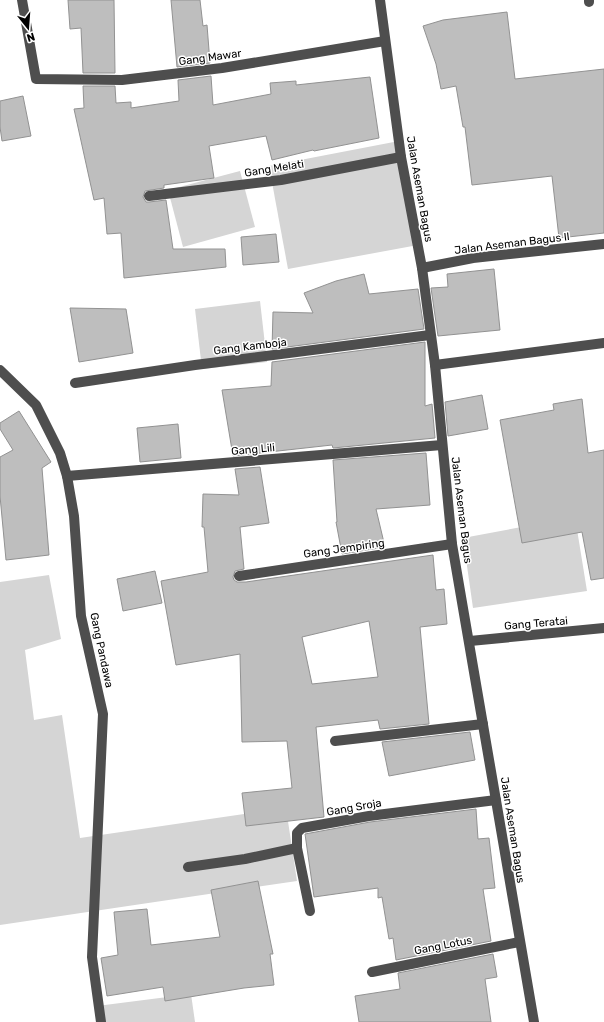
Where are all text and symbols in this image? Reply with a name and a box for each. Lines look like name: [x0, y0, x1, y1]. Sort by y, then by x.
north arrow: [8, 8, 48, 48]
text: N: [25, 30, 36, 44]
street label: Gang Mawar: [178, 47, 243, 68]
street label: Jalan Aseman Bagus: [404, 135, 435, 243]
street label: Gang Melati: [243, 157, 305, 180]
street label: Jalan Aseman Bagus II: [454, 230, 570, 257]
street label: Gang Kamboja: [213, 336, 287, 357]
street label: Gang Lili: [231, 441, 275, 458]
street label: Jalan Aseman Bagus: [449, 456, 475, 565]
street label: Gang Jempiring: [303, 536, 385, 561]
street label: Gang Pandawa: [87, 611, 116, 689]
street label: Gang Teratai: [504, 614, 568, 633]
street label: Jalan Aseman Bagus: [498, 776, 527, 885]
street label: Gang Sroja: [326, 796, 383, 819]
street label: Gang Lotus: [413, 933, 473, 957]

